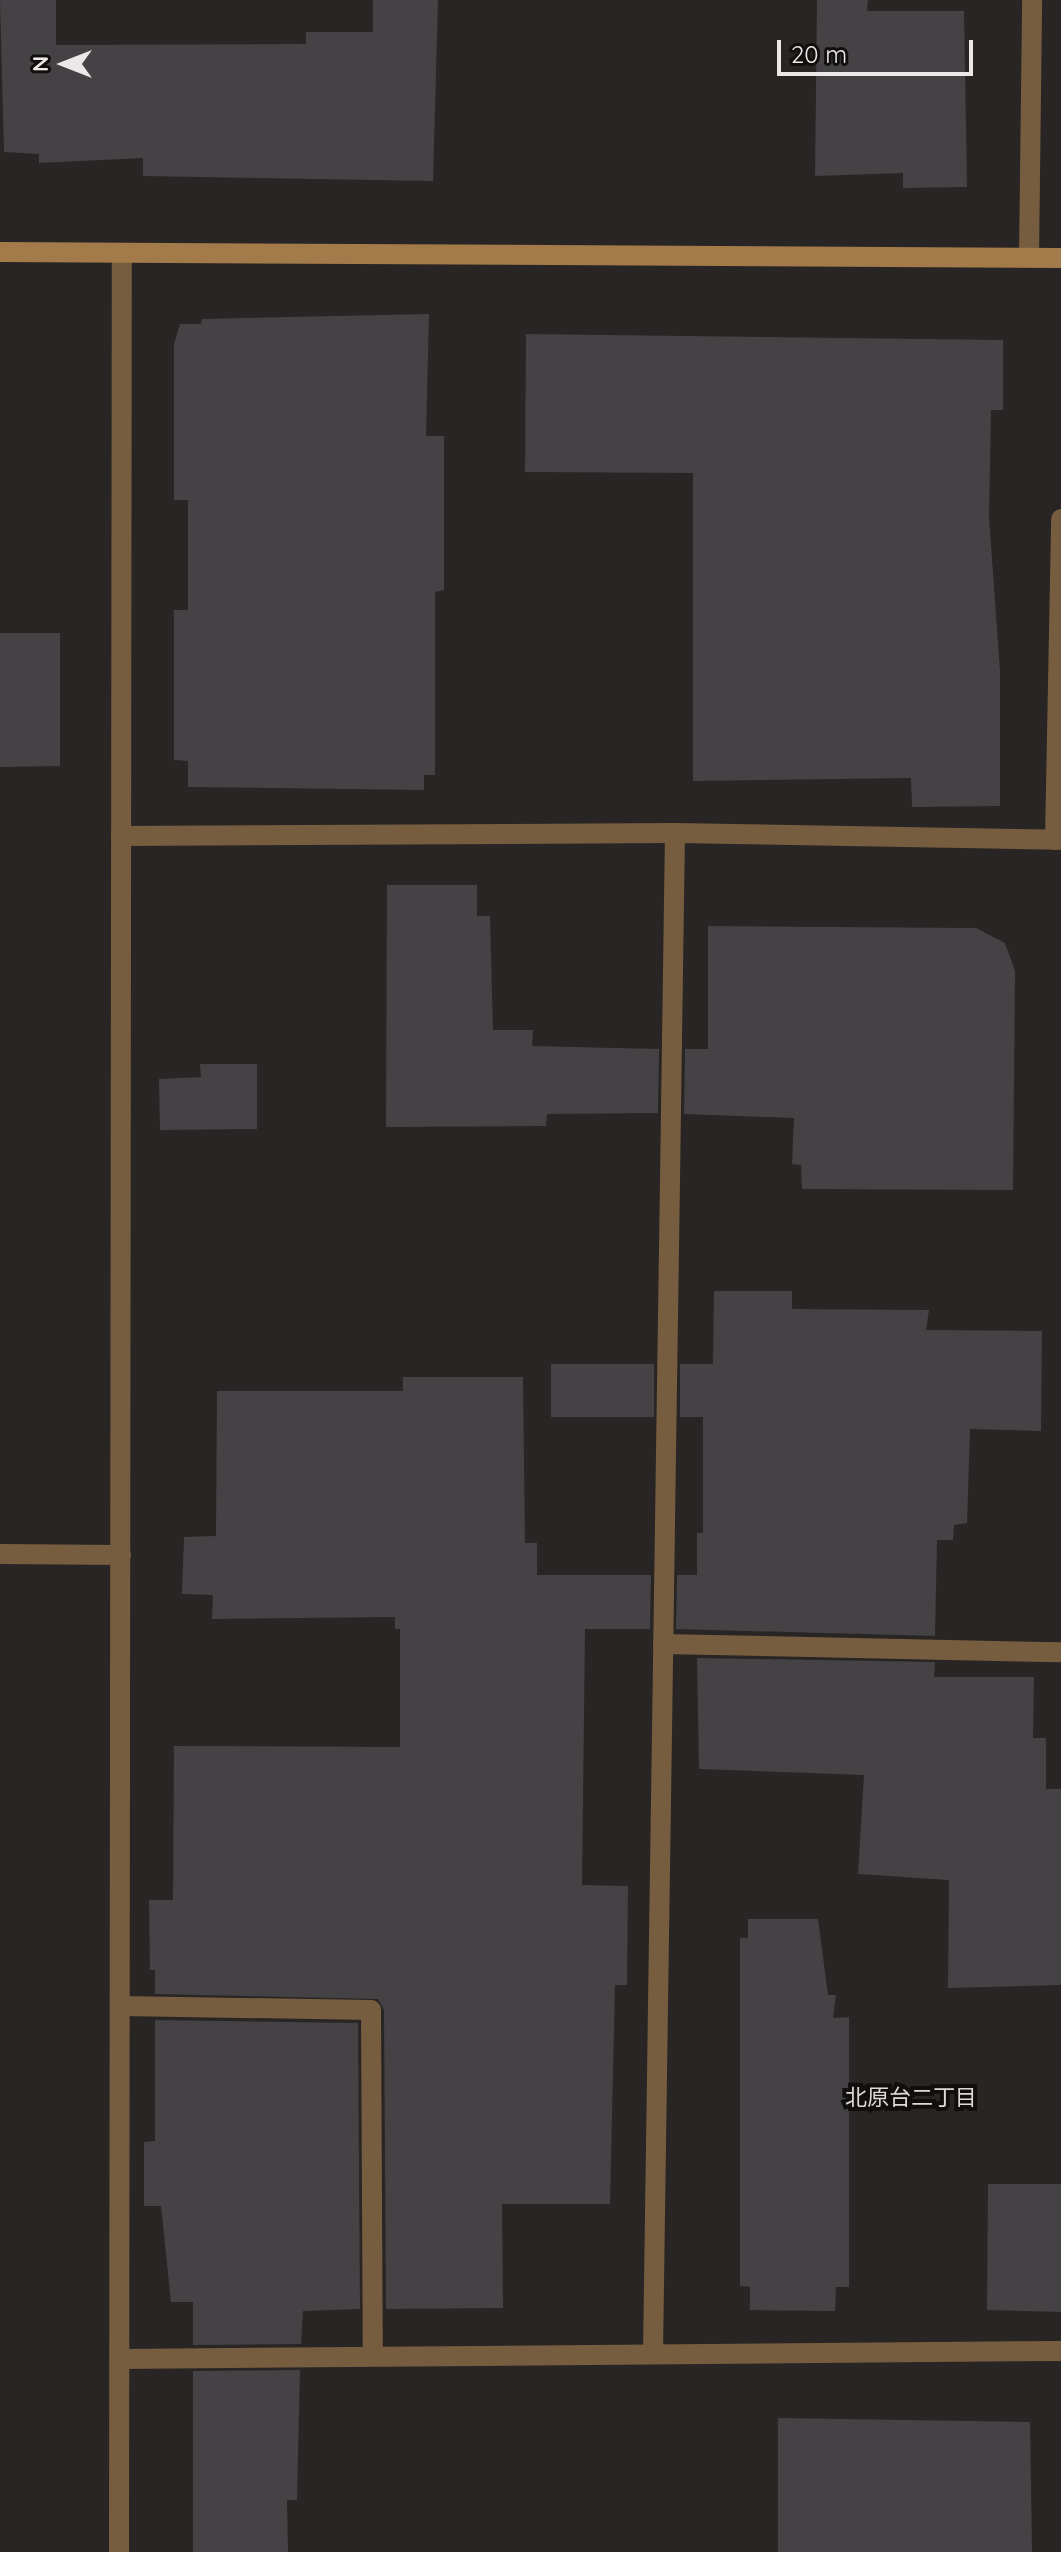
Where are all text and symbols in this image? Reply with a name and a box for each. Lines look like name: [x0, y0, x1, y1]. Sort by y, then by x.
north arrow: [24, 24, 104, 104]
scale bar: [781, 24, 977, 74]
text: 20 m: [791, 39, 847, 69]
text: N: [26, 56, 54, 72]
district label: 北原台二丁目: [845, 2085, 977, 2111]

